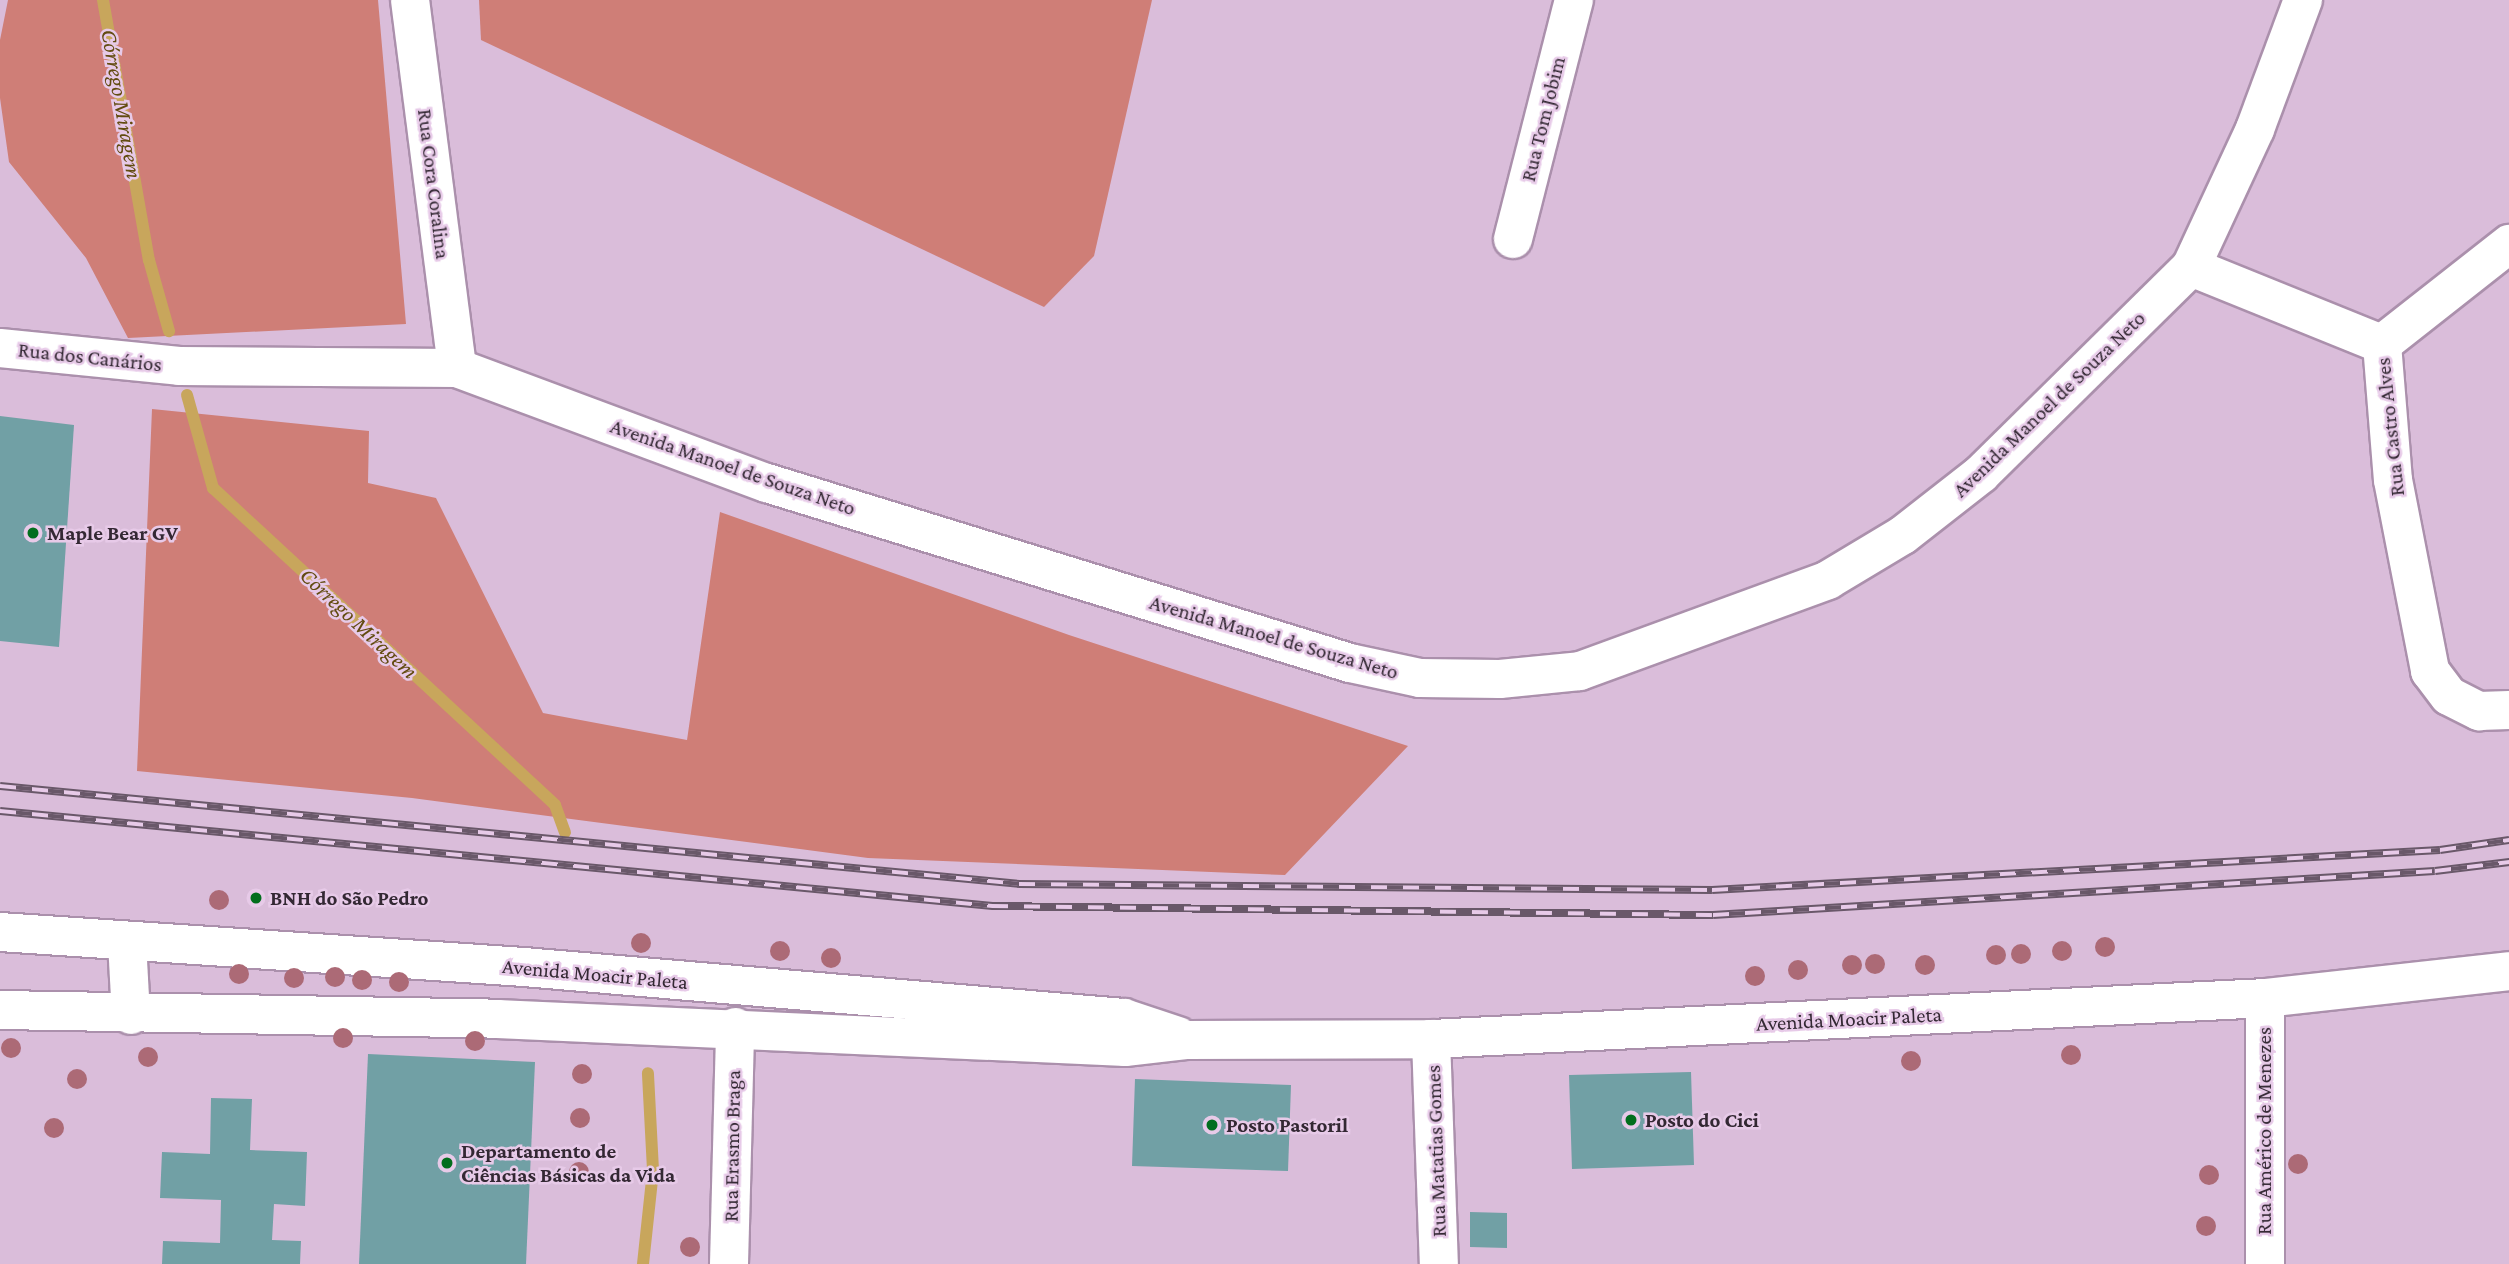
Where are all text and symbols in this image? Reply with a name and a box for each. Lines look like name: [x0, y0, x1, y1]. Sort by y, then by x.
water label: Córrego Miragem: [95, 27, 149, 181]
street label: Rua Tom Jobim: [1515, 54, 1571, 184]
street label: Rua Cora Coralina: [412, 107, 456, 261]
street label: Avenida Manoel de Souza Neto: [1948, 305, 2150, 503]
street label: Rua dos Canários: [17, 337, 163, 377]
street label: Rua Castro Alves: [2370, 356, 2410, 498]
street label: Avenida Manoel de Souza Neto: [607, 413, 859, 521]
place label: Maple Bear GV: [47, 520, 178, 546]
marker: Maple Bear GV: [25, 525, 41, 541]
water label: Córrego Miragem: [294, 561, 424, 685]
street label: Avenida Manoel de Souza Neto: [1147, 589, 1401, 685]
place label: BNH do São Pedro: [270, 885, 429, 911]
marker: BNH do São Pedro: [248, 890, 264, 906]
street label: Avenida Moacir Paleta: [501, 953, 689, 995]
street label: Avenida Moacir Paleta: [1755, 1002, 1943, 1036]
street label: Rua Américo de Menezes: [2251, 1027, 2277, 1235]
street label: Rua Matatias Gomes: [1420, 1064, 1452, 1238]
street label: Rua Erasmo Braga: [718, 1070, 746, 1222]
place label: Posto do Cici: [1645, 1107, 1759, 1133]
place label: Posto Pastoril: [1226, 1112, 1348, 1138]
marker: Posto do Cici: [1623, 1112, 1639, 1128]
marker: Posto Pastoril: [1204, 1117, 1220, 1133]
place label: Departamento de Ciências Básicas da Vida: [461, 1138, 675, 1188]
marker: Departamento de Ciências Básicas da Vida: [439, 1155, 455, 1171]

